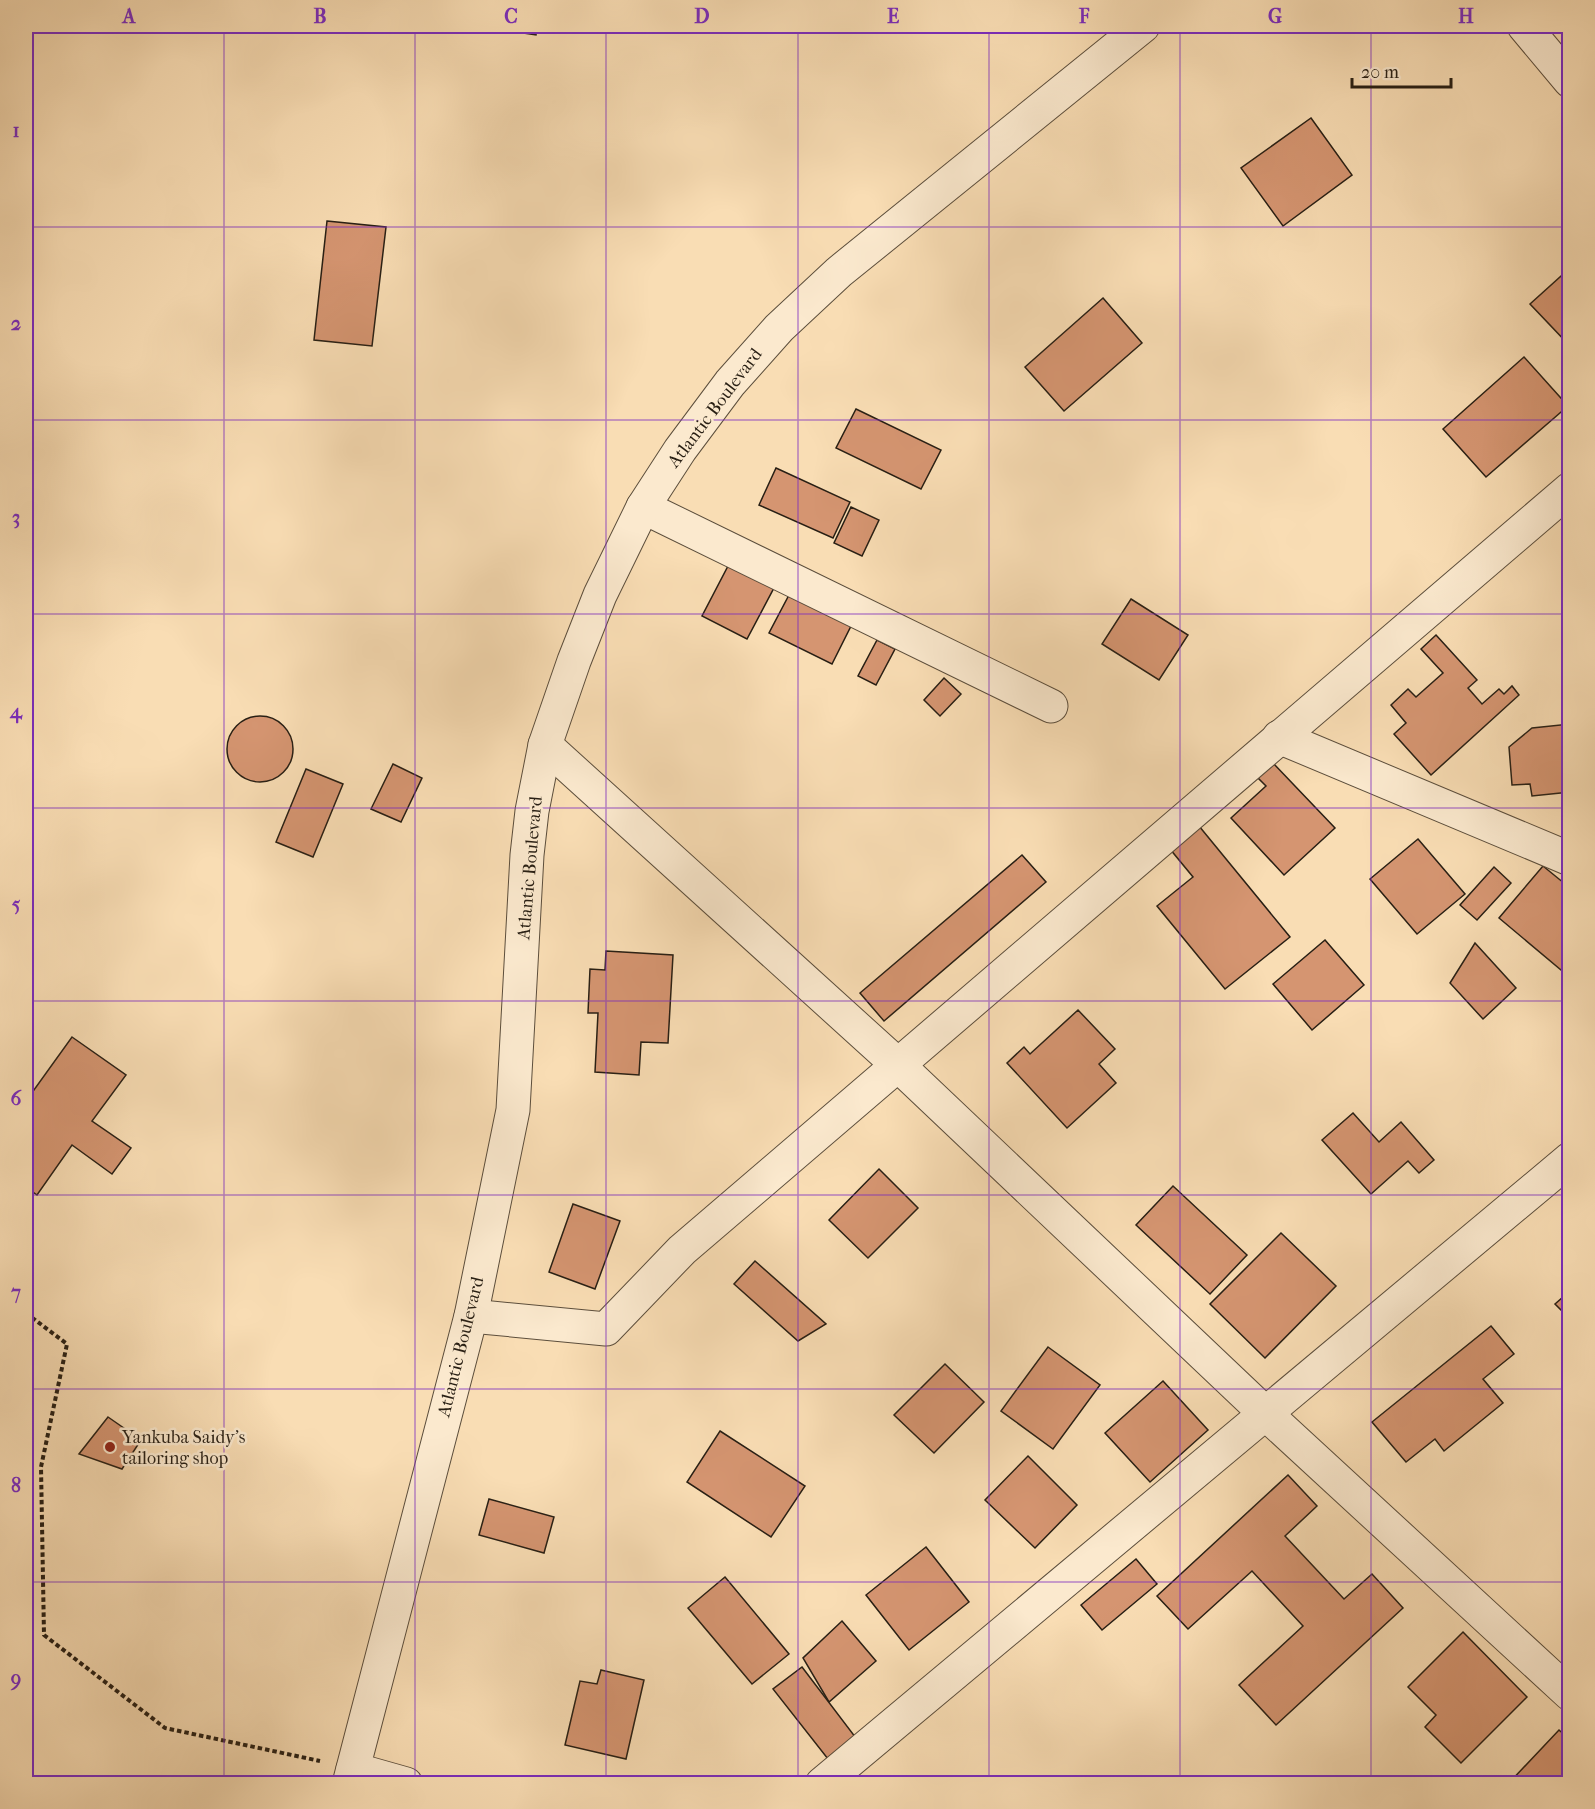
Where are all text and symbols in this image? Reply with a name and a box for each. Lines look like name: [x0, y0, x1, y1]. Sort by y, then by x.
text: A: [121, 5, 137, 28]
text: B: [313, 5, 327, 28]
text: C: [504, 5, 518, 28]
text: D: [694, 5, 710, 28]
text: E: [887, 5, 899, 28]
text: F: [1078, 5, 1090, 28]
text: G: [1268, 5, 1282, 28]
text: H: [1458, 5, 1474, 28]
scale bar: [1352, 51, 1451, 89]
text: 20 m: [1361, 62, 1399, 83]
text: 1: [12, 119, 20, 142]
text: 2: [11, 312, 21, 335]
street label: Atlantic Boulevard: [663, 344, 767, 473]
text: 3: [12, 506, 20, 529]
text: 4: [9, 700, 23, 724]
street label: Atlantic Boulevard: [513, 795, 547, 942]
text: 5: [12, 893, 21, 916]
text: 6: [11, 1087, 23, 1110]
street label: Atlantic Boulevard: [433, 1275, 489, 1420]
text: 7: [10, 1281, 21, 1304]
place label: Yankuba Saidy's tailoring shop: [121, 1427, 246, 1469]
marker: Yankuba Saidy's tailoring shop: [103, 1440, 117, 1454]
text: 8: [11, 1474, 21, 1497]
text: 9: [10, 1668, 21, 1691]

